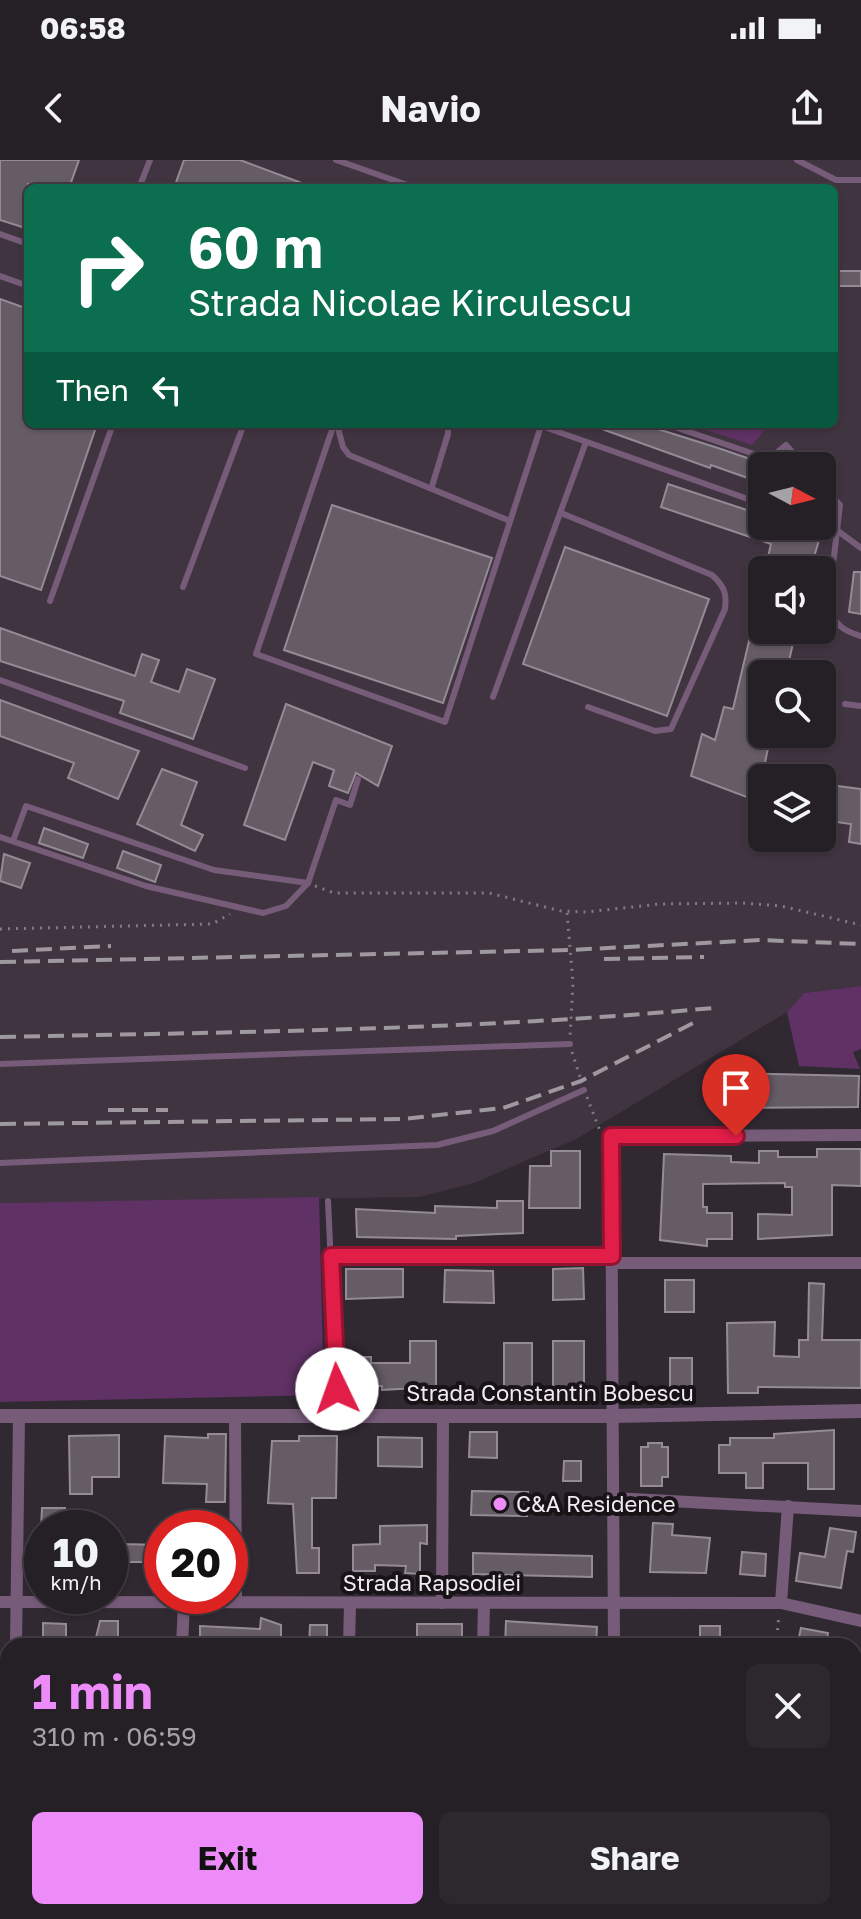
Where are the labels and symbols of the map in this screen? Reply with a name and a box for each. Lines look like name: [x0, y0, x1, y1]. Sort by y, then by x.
north arrow: [748, 452, 836, 540]
pin: [702, 1054, 770, 1136]
position arrow: [295, 1347, 379, 1431]
street label: Strada Constantin Bobescu: [406, 1379, 694, 1406]
place label: C&A Residence: [516, 1490, 676, 1517]
marker: C&A Residence: [491, 1495, 509, 1513]
speed limit sign: 20: [144, 1510, 248, 1614]
street label: Strada Rapsodiei: [343, 1569, 521, 1596]

